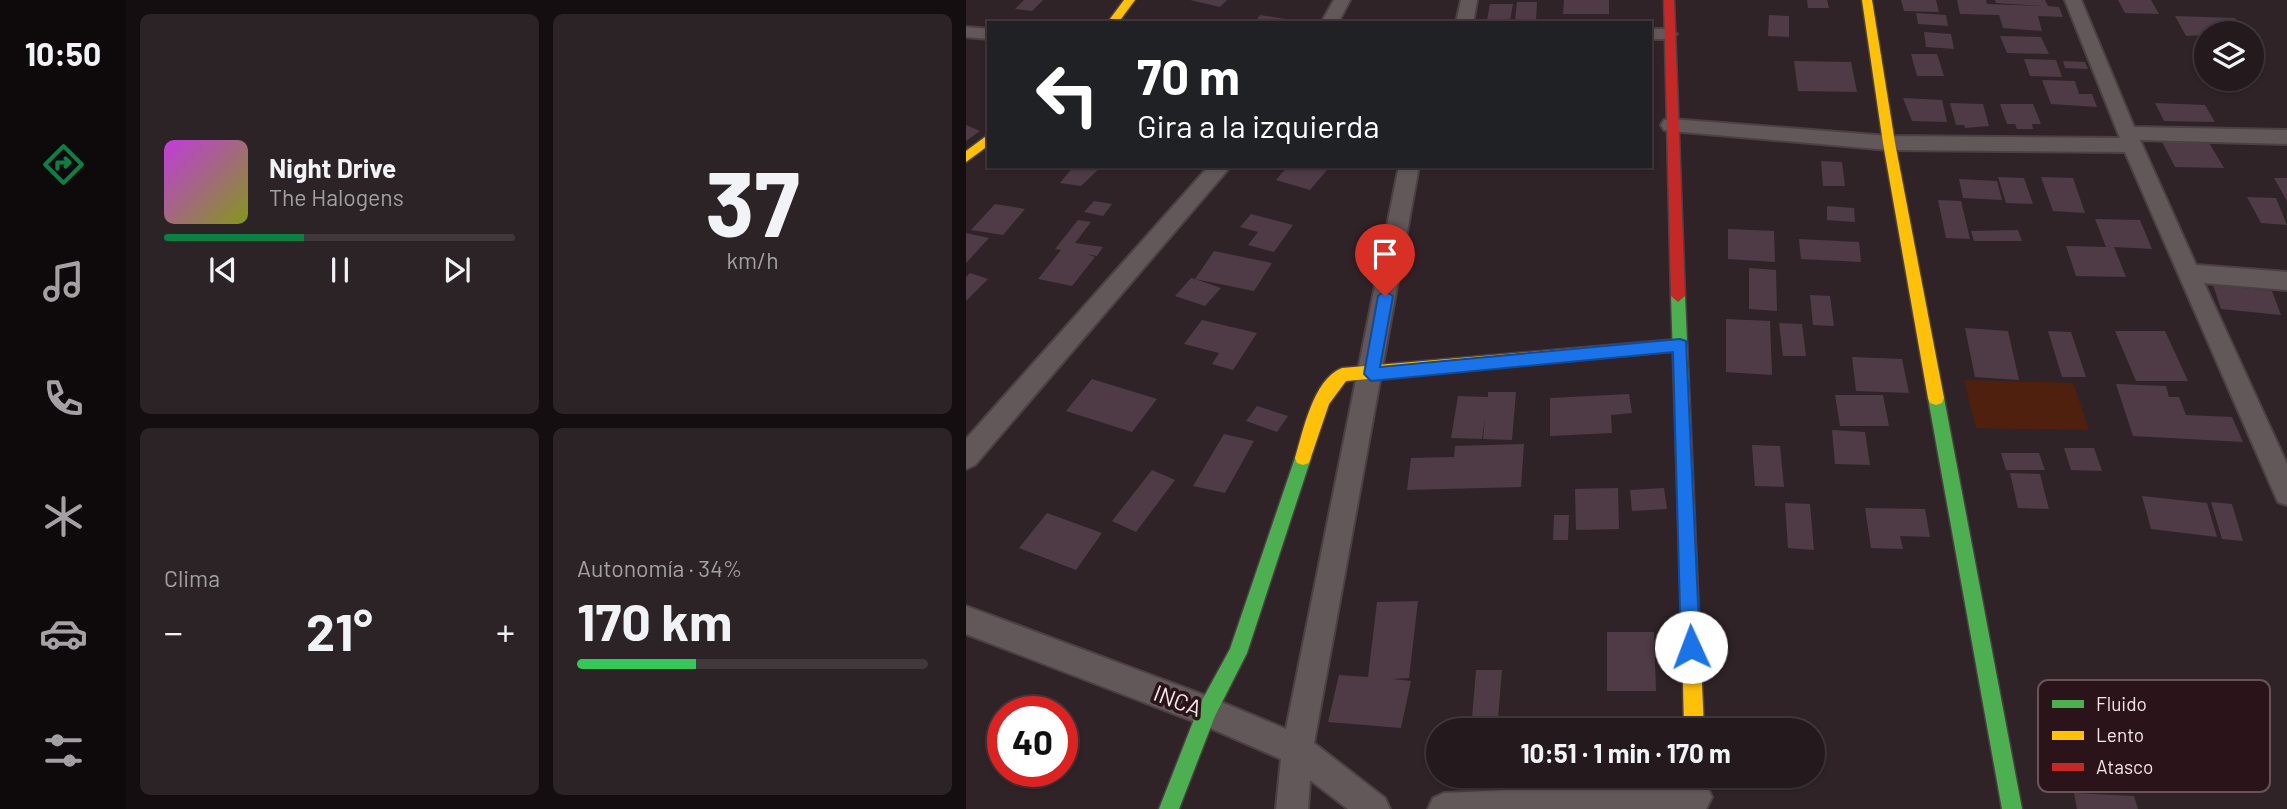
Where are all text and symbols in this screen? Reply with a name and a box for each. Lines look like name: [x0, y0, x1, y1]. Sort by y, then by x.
map controls: [2194, 21, 2264, 91]
button: layers: [2194, 21, 2264, 91]
text: 10:50: [25, 34, 101, 72]
text: 70 m: [1137, 46, 1240, 105]
icon: left: [1022, 49, 1113, 140]
text: Gira a la izquierda: [1137, 106, 1380, 144]
icon: directions: [39, 140, 88, 189]
text: 37: [705, 146, 800, 255]
text: Night Drive: [269, 152, 396, 183]
text: The Halogens: [269, 183, 404, 211]
pin: [1355, 224, 1415, 296]
icon: arrive: [1366, 235, 1404, 273]
text: km/h: [726, 246, 779, 274]
icon: previous: [204, 251, 242, 289]
icon: pause: [321, 251, 359, 289]
icon: next: [438, 251, 476, 289]
icon: music: [39, 257, 88, 306]
icon: phone: [39, 374, 88, 423]
icon: climate: [39, 492, 88, 541]
text: Autonomía · 34%: [577, 554, 742, 582]
text: Clima: [164, 564, 220, 592]
text: 170 km: [577, 589, 732, 651]
text: 21°: [306, 599, 373, 661]
text: −: [164, 608, 183, 654]
text: +: [496, 608, 515, 654]
icon: car: [39, 609, 88, 658]
position arrow: [1654, 610, 1728, 684]
street label: INCA: [1150, 678, 1206, 722]
legend: [2038, 680, 2270, 792]
text: Fluido: [2096, 692, 2147, 715]
speed limit sign: 40: [987, 696, 1078, 787]
text: Lento: [2096, 723, 2144, 746]
icon: filters: [39, 726, 88, 775]
text: 10:51 · 1 min · 170 m: [1520, 737, 1731, 768]
text: Atasco: [2096, 755, 2153, 778]

